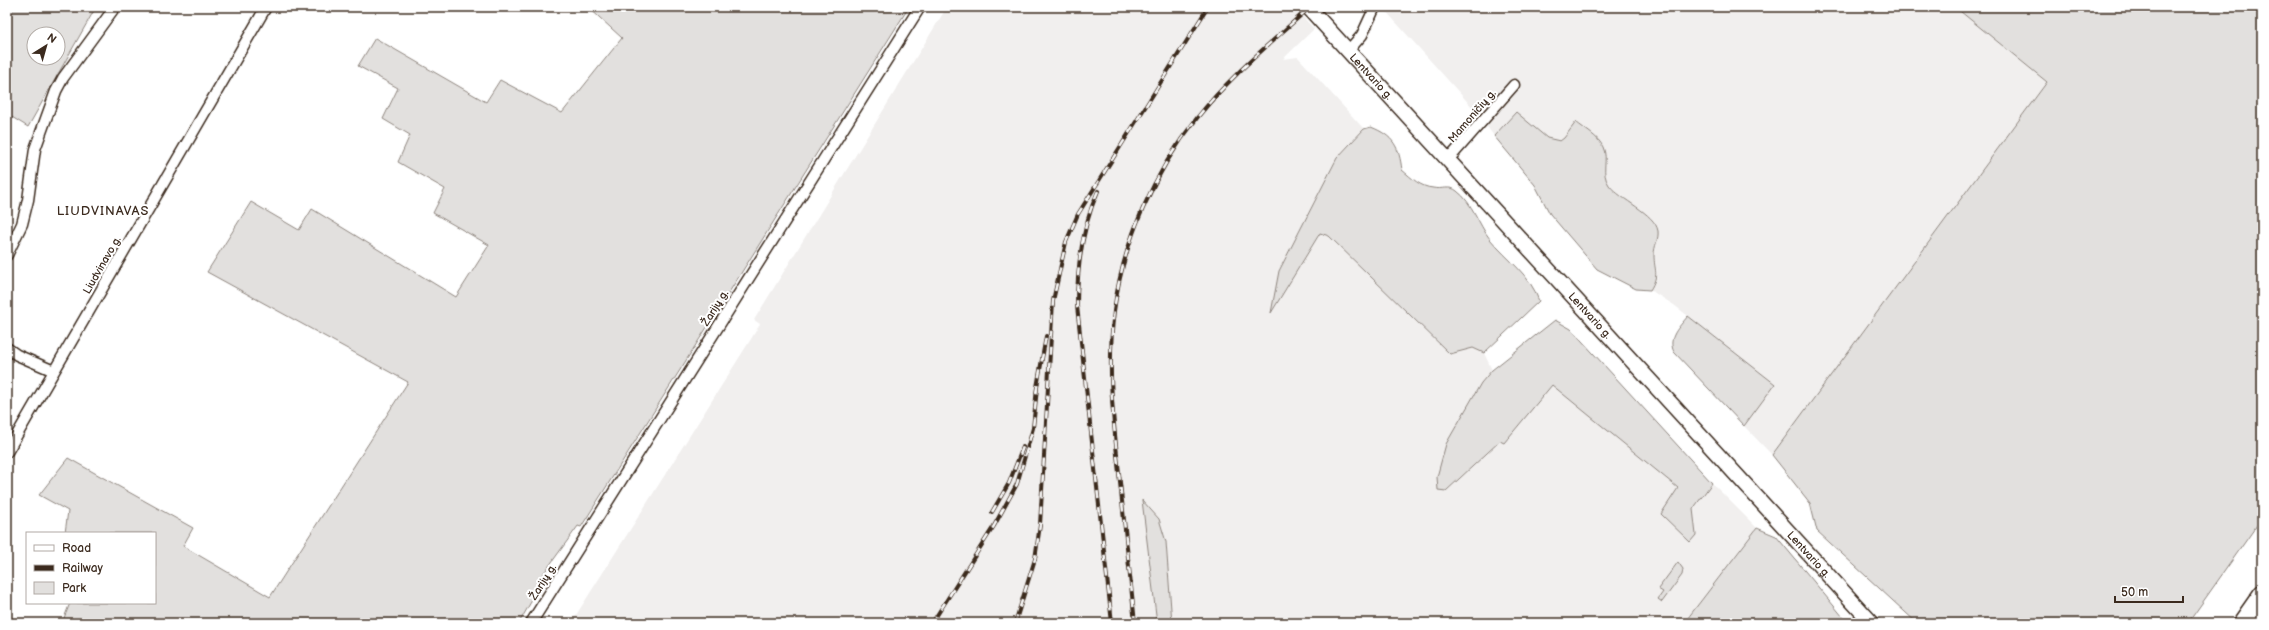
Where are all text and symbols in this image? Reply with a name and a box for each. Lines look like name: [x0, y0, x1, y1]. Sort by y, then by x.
north arrow: [26, 26, 66, 66]
text: N: [45, 31, 59, 46]
street label: Lentvario g.: [1347, 51, 1396, 102]
street label: Mamoničių g.: [1445, 87, 1499, 145]
district label: LIUDVINAVAS: [57, 203, 149, 219]
street label: Liudvinavo g.: [80, 234, 124, 296]
street label: Žarijų g.: [698, 287, 731, 329]
street label: Lentvario g.: [1566, 290, 1615, 341]
street label: Lentvario g.: [1785, 529, 1833, 580]
legend: [26, 532, 156, 604]
text: Road: [62, 541, 91, 556]
text: Railway: [62, 561, 104, 576]
street label: Žarijų g.: [526, 561, 559, 603]
scale bar: [2115, 578, 2183, 604]
text: Park: [62, 581, 86, 596]
text: 50 m: [2121, 585, 2148, 600]

